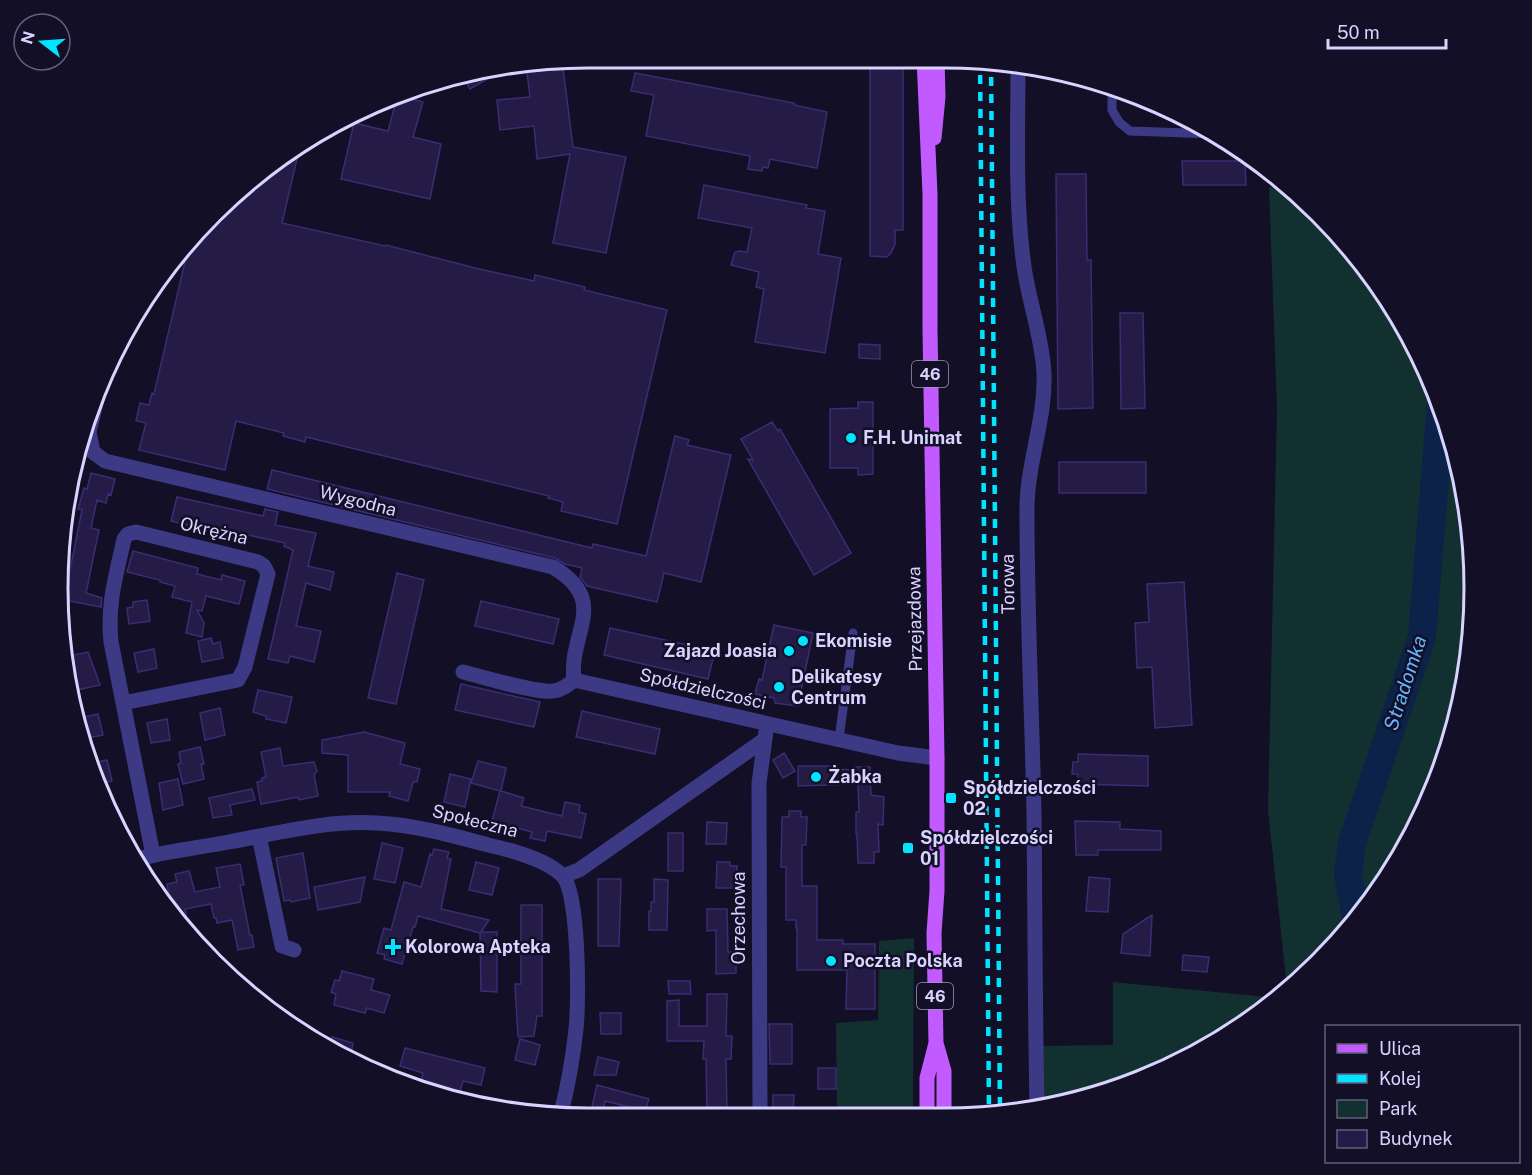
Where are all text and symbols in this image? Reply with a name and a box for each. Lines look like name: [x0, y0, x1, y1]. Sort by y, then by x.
north arrow: [12, 12, 72, 72]
scale bar: [1328, 12, 1446, 50]
text: 50 m: [1337, 22, 1380, 43]
text: N: [17, 29, 39, 47]
road number: 46: [912, 361, 948, 387]
place label: F.H. Unimat: [863, 427, 962, 448]
marker: F.H. Unimat: [844, 431, 858, 445]
street label: Wygodna: [317, 481, 399, 520]
street label: Okrężna: [178, 513, 250, 549]
street label: Torowa: [996, 554, 1019, 614]
street label: Przejazdowa: [903, 566, 926, 672]
place label: Ekomisie: [815, 630, 892, 651]
water label: Stradomka: [1378, 633, 1432, 733]
marker: Ekomisie: [796, 634, 810, 648]
place label: Zajazd Joasia: [663, 640, 777, 661]
marker: Zajazd Joasia: [782, 644, 796, 658]
street label: Spółdzielczości: [638, 664, 769, 713]
place label: Delikatesy Centrum: [791, 666, 882, 708]
marker: Delikatesy Centrum: [772, 680, 786, 694]
place label: Żabka: [828, 765, 882, 787]
marker: Żabka: [809, 770, 823, 784]
place label: Spółdzielczości 02: [963, 777, 1096, 819]
marker: Spółdzielczości 02: [944, 791, 958, 805]
street label: Społeczna: [430, 800, 520, 841]
place label: Spółdzielczości 01: [920, 827, 1053, 869]
marker: Spółdzielczości 01: [901, 841, 915, 855]
street label: Orzechowa: [728, 872, 749, 964]
place label: Kolorowa Apteka: [405, 936, 551, 957]
marker: Kolorowa Apteka: [386, 940, 400, 954]
place label: Poczta Polska: [843, 950, 963, 971]
marker: Poczta Polska: [824, 954, 838, 968]
road number: 46: [917, 983, 953, 1009]
legend: [1325, 1025, 1520, 1163]
text: Ulica: [1379, 1038, 1421, 1059]
text: Kolej: [1379, 1068, 1421, 1089]
text: Park: [1379, 1098, 1417, 1119]
text: Budynek: [1379, 1128, 1453, 1149]

